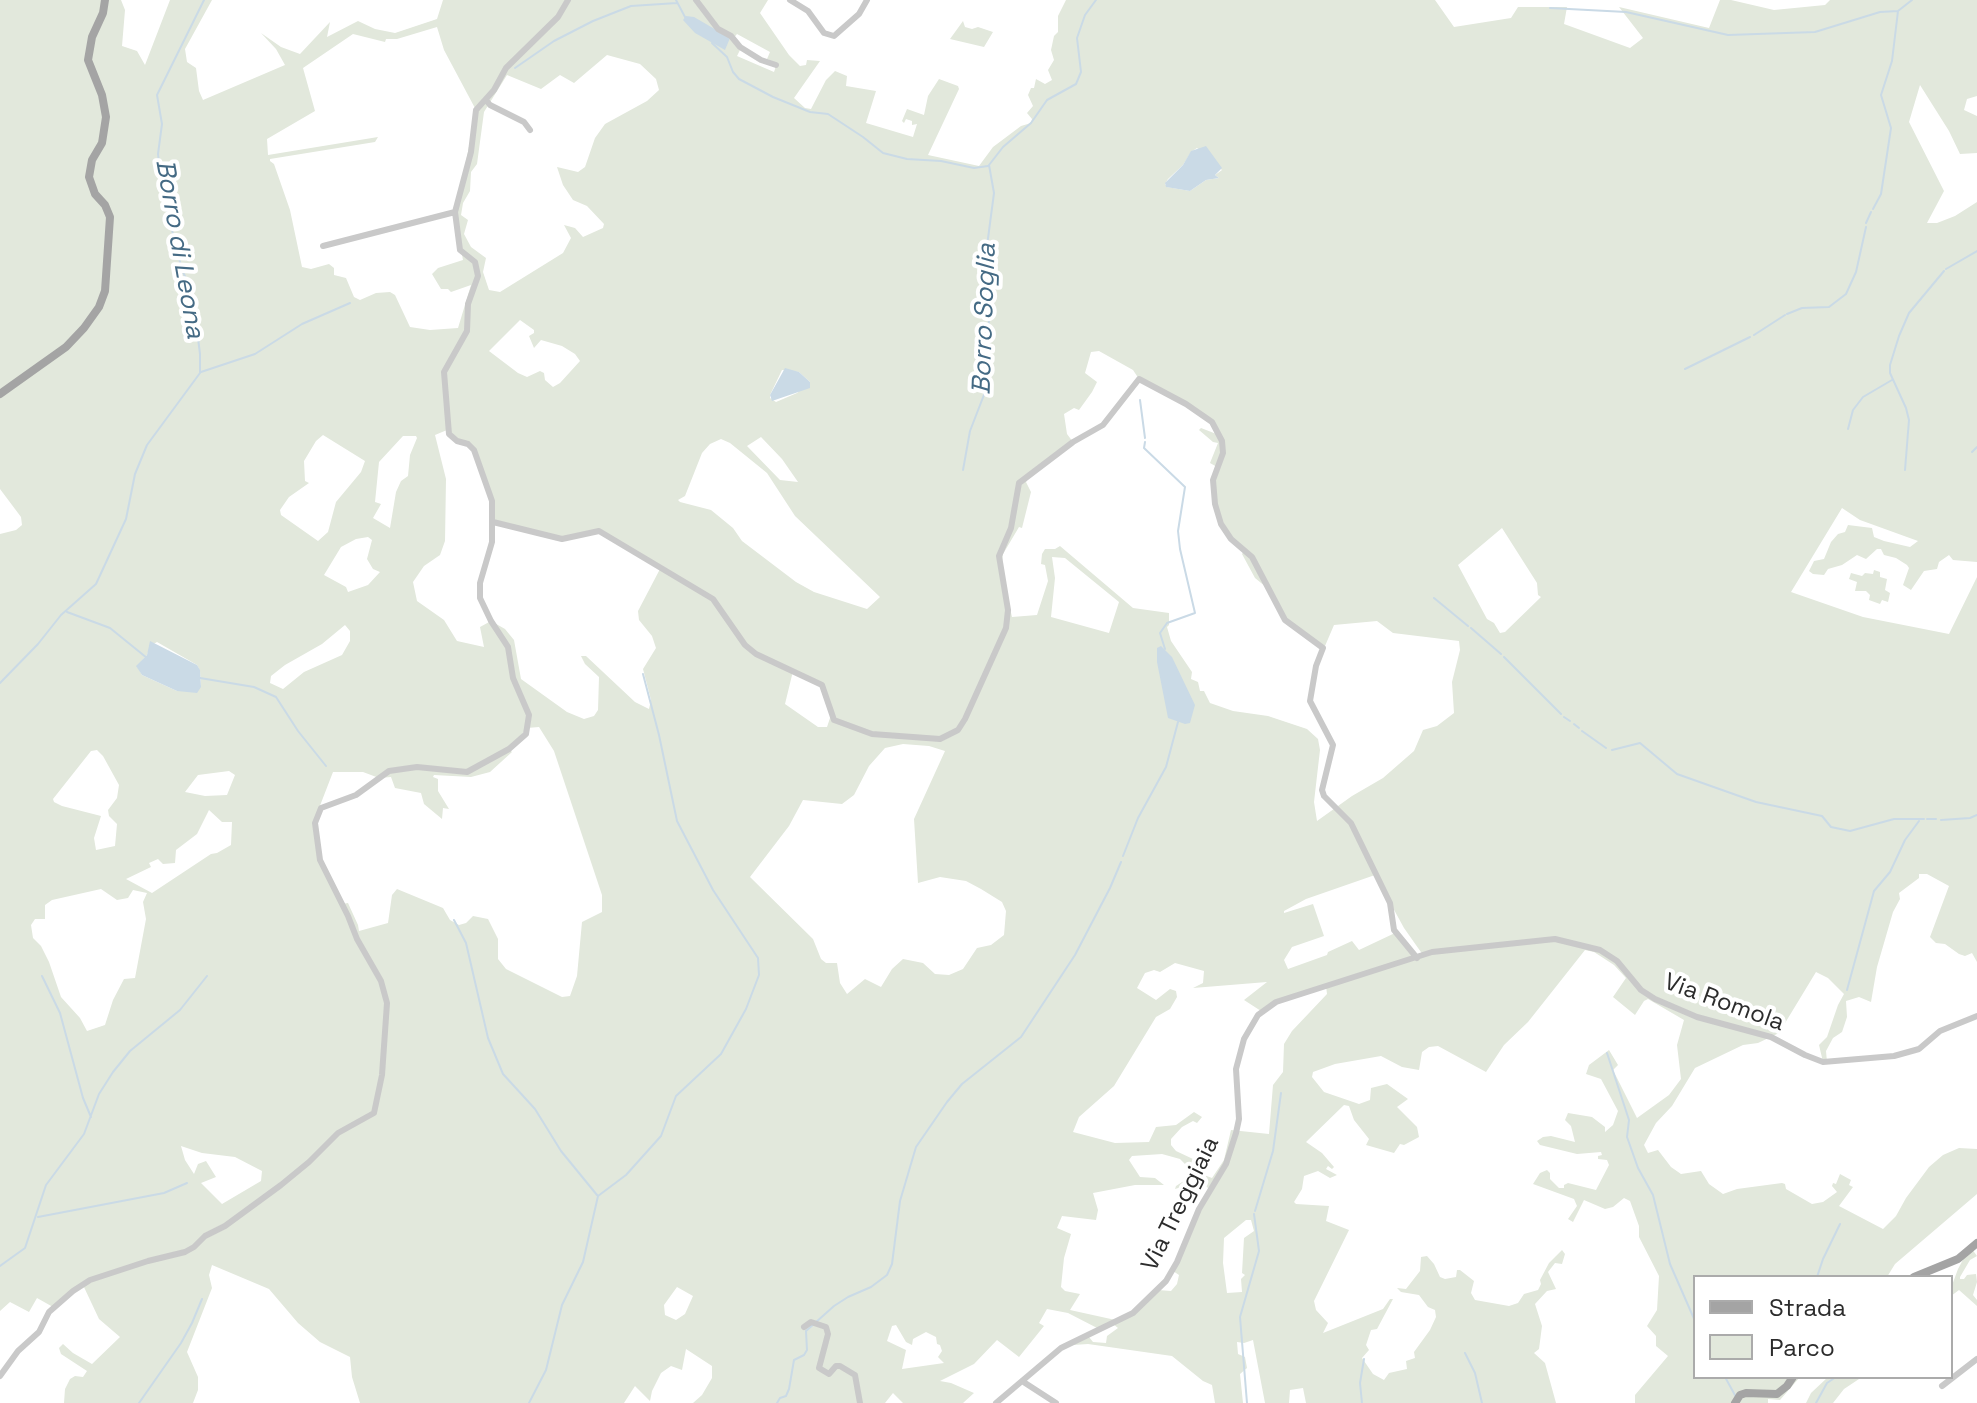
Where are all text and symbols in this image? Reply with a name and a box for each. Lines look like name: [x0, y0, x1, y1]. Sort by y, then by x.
water label: Borro di Leona: [148, 157, 210, 341]
water label: Borro Soglia: [967, 243, 1003, 395]
street label: Via Romola: [1660, 968, 1788, 1038]
street label: Via Treggiaia: [1136, 1132, 1226, 1276]
legend: [1693, 1275, 1953, 1379]
text: Strada: [1769, 1292, 1846, 1323]
text: Parco: [1769, 1332, 1835, 1363]

